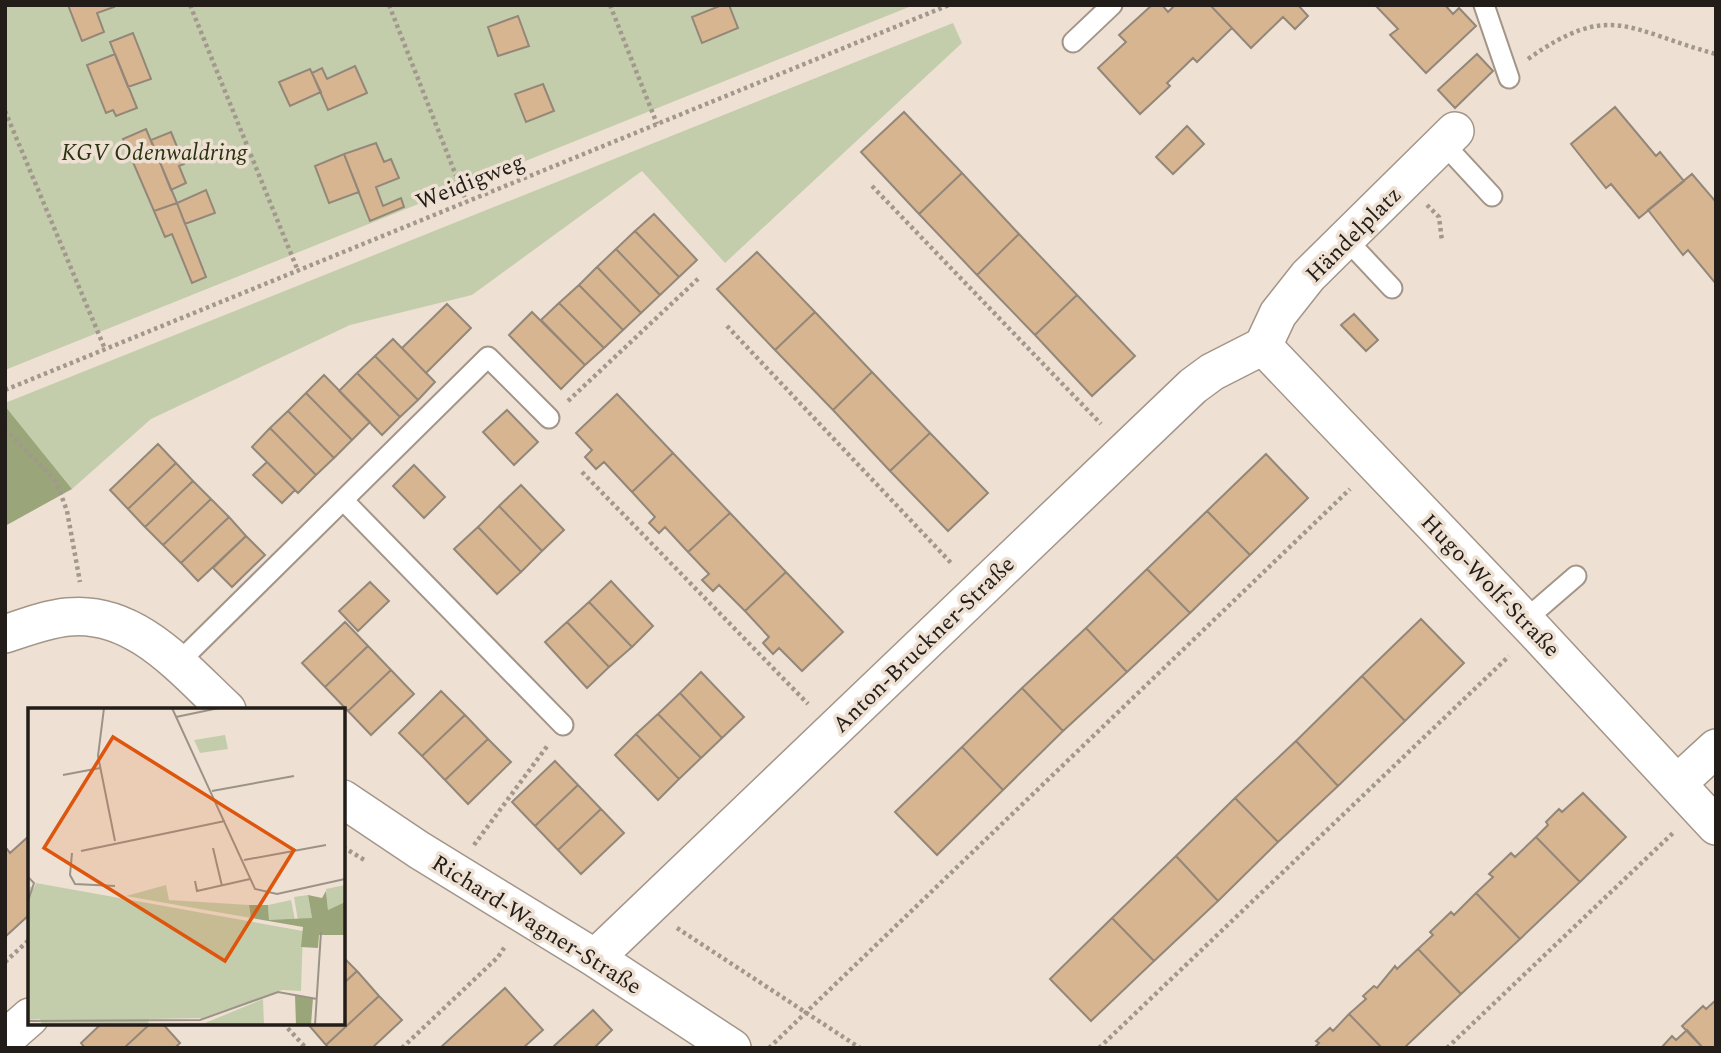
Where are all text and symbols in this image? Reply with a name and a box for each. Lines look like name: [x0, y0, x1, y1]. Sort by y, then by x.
park label: KGV Odenwaldring: [61, 136, 248, 171]
street label: Weidigweg: [411, 145, 530, 220]
street label: Händelplatz: [1298, 179, 1410, 291]
street label: Hugo-Wolf-Straße: [1412, 506, 1568, 666]
street label: Anton-Bruckner-Straße: [825, 548, 1023, 742]
inset map: [28, 708, 345, 1025]
street label: Richard-Wagner-Straße: [424, 846, 648, 1004]

